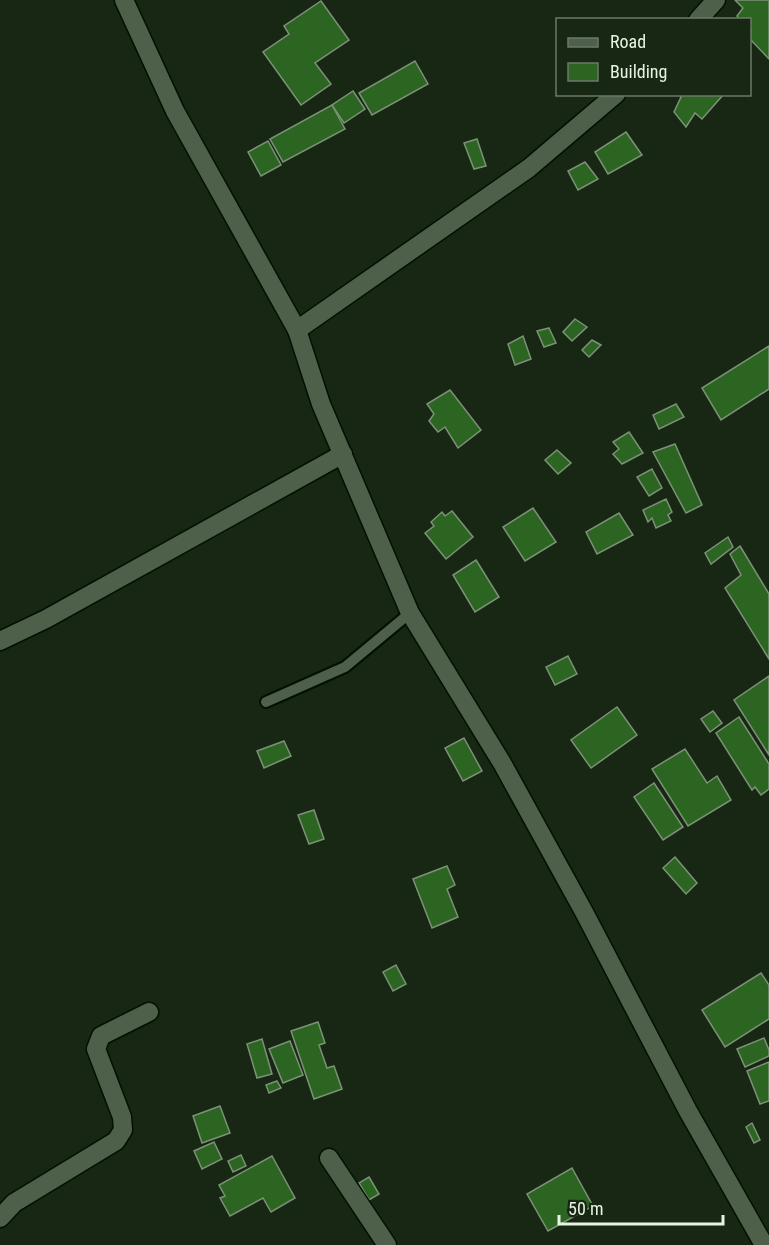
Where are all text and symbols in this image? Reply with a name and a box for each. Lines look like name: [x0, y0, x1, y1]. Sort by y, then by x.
legend: [556, 18, 751, 96]
text: Road: [610, 31, 646, 52]
text: Building: [610, 61, 667, 82]
scale bar: [559, 1188, 722, 1226]
text: 50 m: [568, 1198, 603, 1219]

